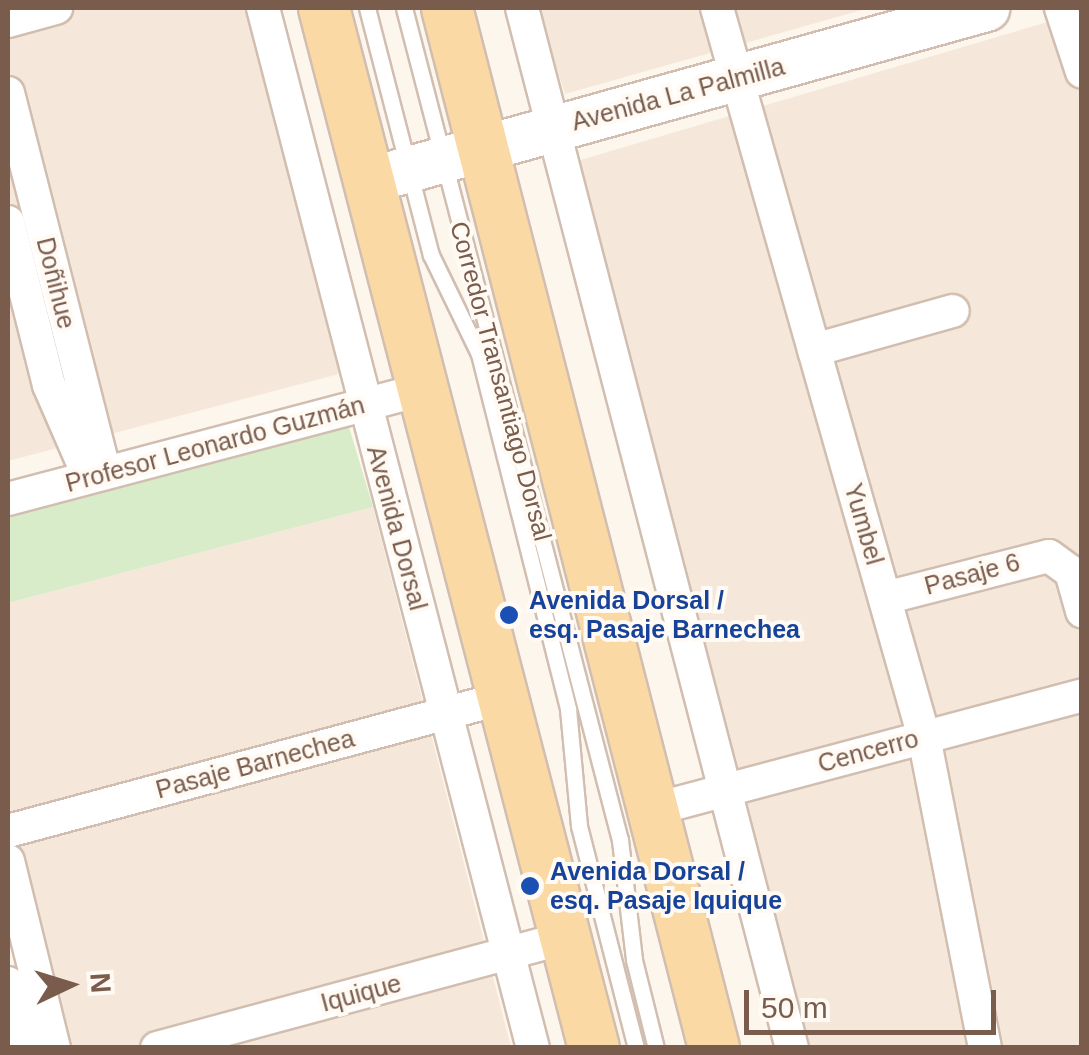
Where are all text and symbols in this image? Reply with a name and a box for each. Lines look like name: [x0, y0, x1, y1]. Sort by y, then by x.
street label: Avenida La Palmilla: [568, 51, 788, 137]
street label: Corredor Transantiago Dorsal: [444, 218, 558, 544]
street label: Doñihue: [30, 234, 82, 332]
street label: Profesor Leonardo Guzmán: [62, 390, 368, 498]
street label: Avenida Dorsal: [361, 442, 433, 614]
street label: Yumbel: [838, 480, 890, 568]
street label: Pasaje 6: [921, 547, 1023, 601]
place label: Avenida Dorsal / esq. Pasaje Barnechea: [529, 586, 800, 645]
marker: Avenida Dorsal / esq. Pasaje Barnechea: [498, 604, 520, 626]
street label: Pasaje Barnechea: [152, 723, 358, 805]
street label: Cencerro: [814, 723, 922, 779]
place label: Avenida Dorsal / esq. Pasaje Iquique: [550, 857, 782, 916]
marker: Avenida Dorsal / esq. Pasaje Iquique: [519, 875, 541, 897]
north arrow: [20, 935, 120, 1035]
street label: Iquique: [318, 968, 404, 1018]
scale bar: [749, 970, 1002, 1032]
text: N: [84, 972, 117, 994]
text: 50 m: [761, 991, 828, 1024]

